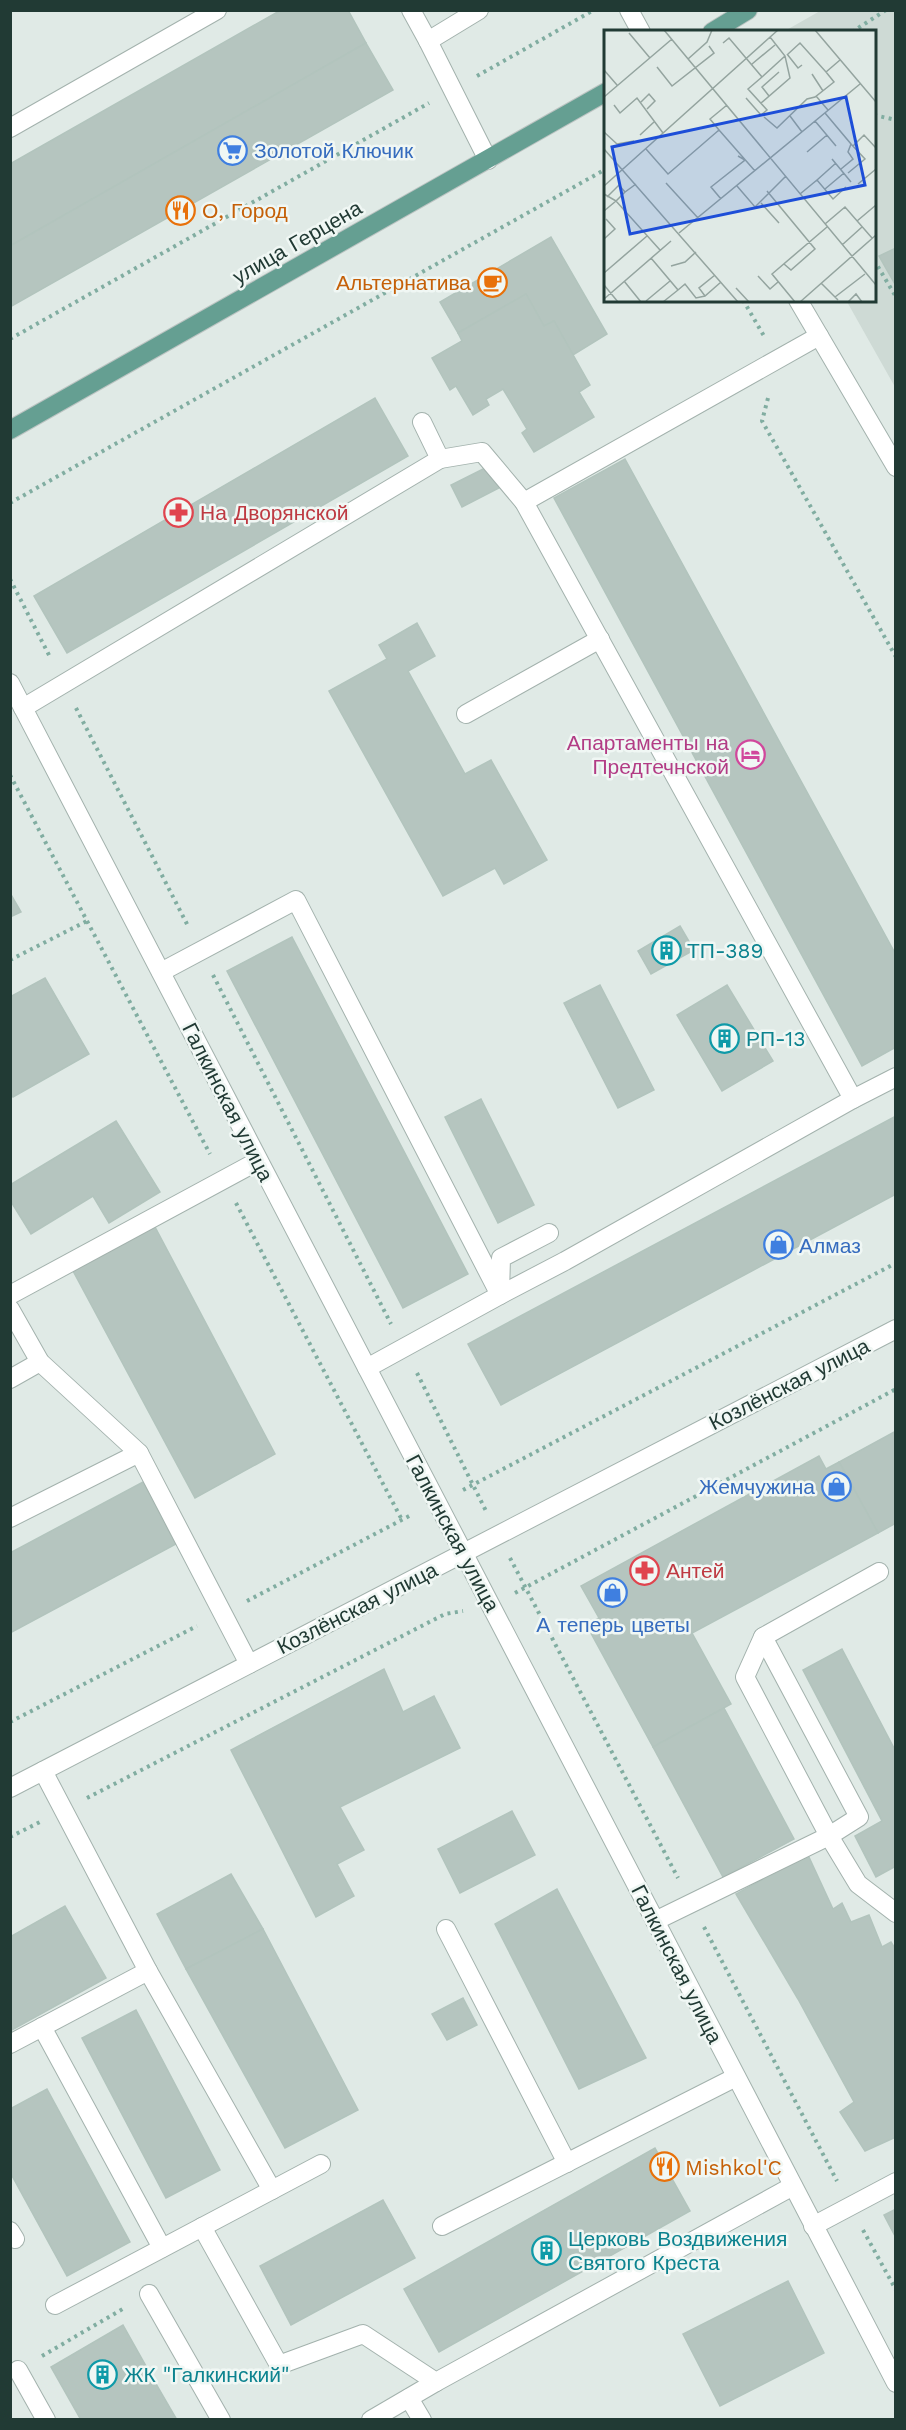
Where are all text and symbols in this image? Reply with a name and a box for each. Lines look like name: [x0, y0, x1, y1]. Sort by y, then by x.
inset map: [604, 30, 876, 302]
supermarket icon: Золотой Ключик: [217, 134, 249, 166]
place label: Золотой Ключик: [254, 138, 414, 163]
restaurant icon: О, Город: [165, 194, 197, 226]
street label: улица Герцена: [228, 195, 366, 289]
place label: О, Город: [202, 198, 288, 223]
cafe icon: Альтернатива: [476, 266, 508, 298]
place label: Альтернатива: [336, 270, 471, 295]
pharmacy icon: На Дворянской: [163, 496, 195, 528]
place label: На Дворянской: [200, 500, 349, 525]
place label: Апартаменты на Предтечнской: [567, 730, 729, 779]
hotel icon: Апартаменты на Предтечнской: [734, 738, 766, 770]
building icon: ТП-389: [650, 934, 682, 966]
place label: ТП-389: [687, 938, 763, 963]
street label: Галкинская улица: [177, 1018, 279, 1186]
building icon: РП-13: [709, 1022, 741, 1054]
place label: РП-13: [746, 1026, 805, 1051]
shop icon: Алмаз: [762, 1229, 794, 1261]
place label: Алмаз: [799, 1233, 861, 1258]
street label: Козлёнская улица: [705, 1333, 874, 1435]
street label: Галкинская улица: [401, 1450, 505, 1616]
shop icon: Жемчужина: [820, 1470, 852, 1502]
place label: Жемчужина: [699, 1474, 815, 1499]
pharmacy icon: Антей: [629, 1554, 661, 1586]
street label: Козлёнская улица: [273, 1557, 442, 1659]
place label: Антей: [666, 1558, 724, 1583]
shop icon: А теперь цветы: [597, 1577, 629, 1609]
place label: А теперь цветы: [536, 1612, 690, 1637]
street label: Галкинская улица: [626, 1880, 728, 2048]
restaurant icon: Mishkol'C: [648, 2151, 680, 2183]
place label: Mishkol'C: [685, 2155, 782, 2180]
place label: Церковь Воздвижения Святого Креста: [568, 2226, 787, 2275]
building icon: Церковь Воздвижения Святого Креста: [531, 2234, 563, 2266]
building icon: ЖК "Галкинский": [87, 2358, 119, 2390]
place label: ЖК "Галкинский": [124, 2362, 290, 2387]

